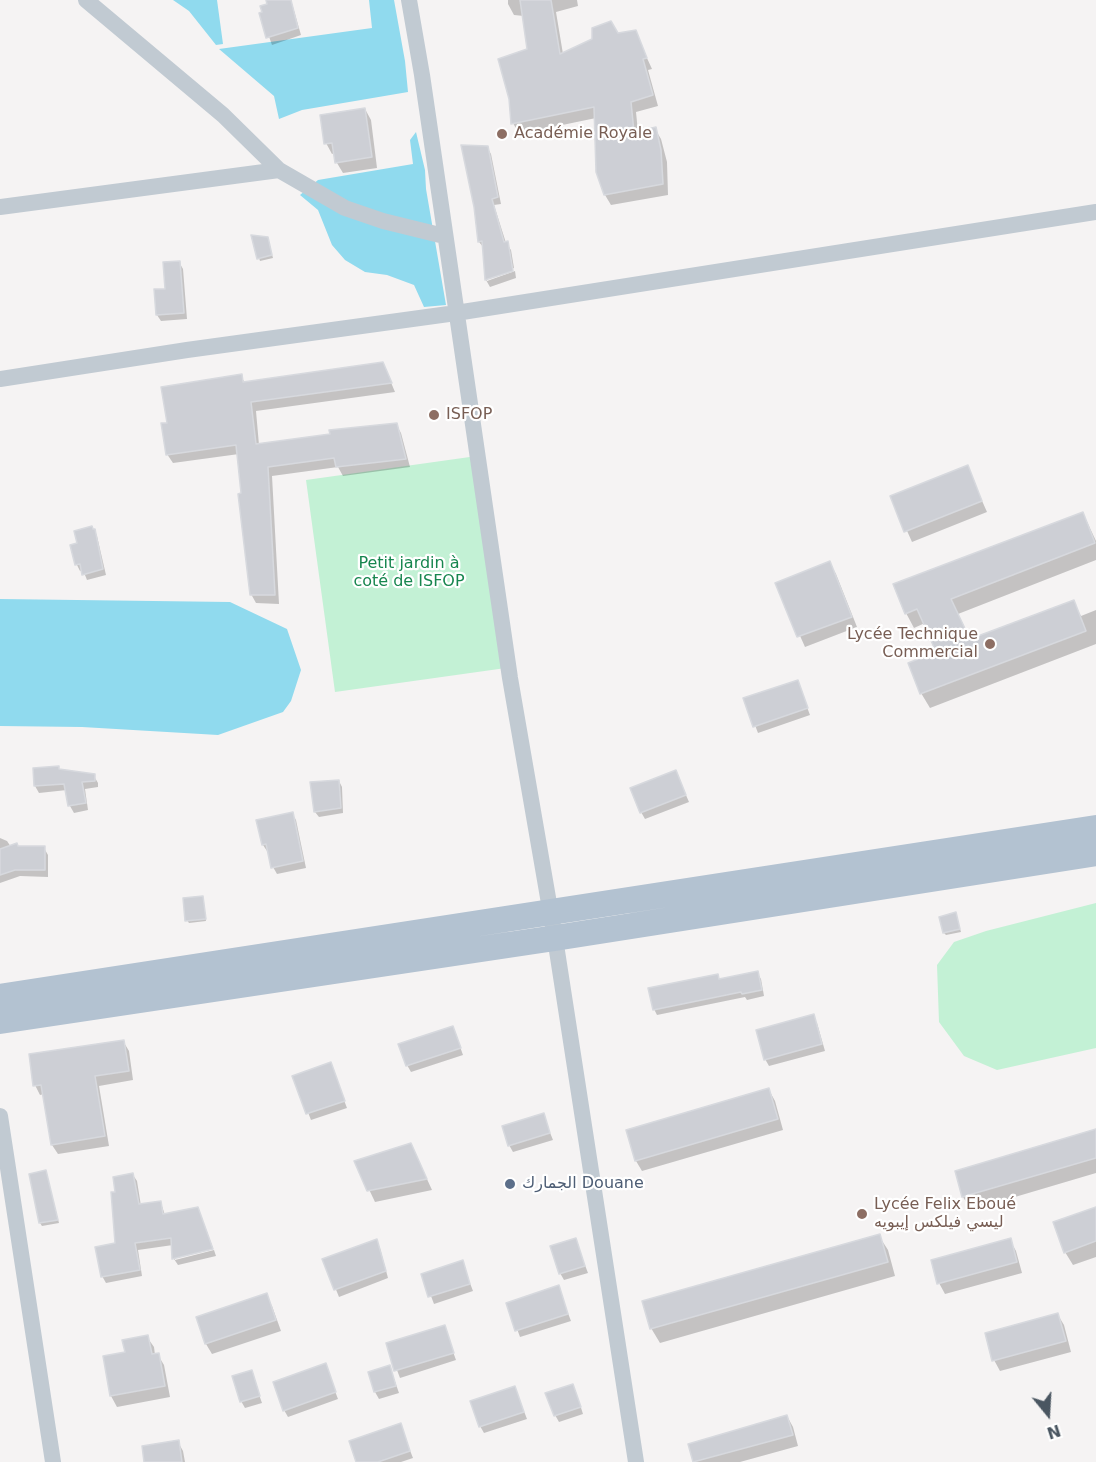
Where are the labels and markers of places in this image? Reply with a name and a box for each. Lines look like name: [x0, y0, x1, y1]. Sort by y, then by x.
place label: Académie Royale: [514, 124, 652, 144]
marker: Académie Royale: [495, 127, 509, 141]
place label: ISFOP: [446, 405, 492, 425]
marker: ISFOP: [427, 408, 441, 422]
place label: Lycée Technique Commercial: [847, 625, 978, 663]
marker: Lycée Technique Commercial: [983, 637, 997, 651]
place label: الجمارك Douane: [522, 1174, 644, 1194]
marker: الجمارك Douane: [503, 1177, 517, 1191]
place label: Lycée Felix Eboué ليسي فيلكس إيبويه: [874, 1195, 1016, 1233]
marker: Lycée Felix Eboué ليسي فيلكس إيبويه: [855, 1207, 869, 1221]

